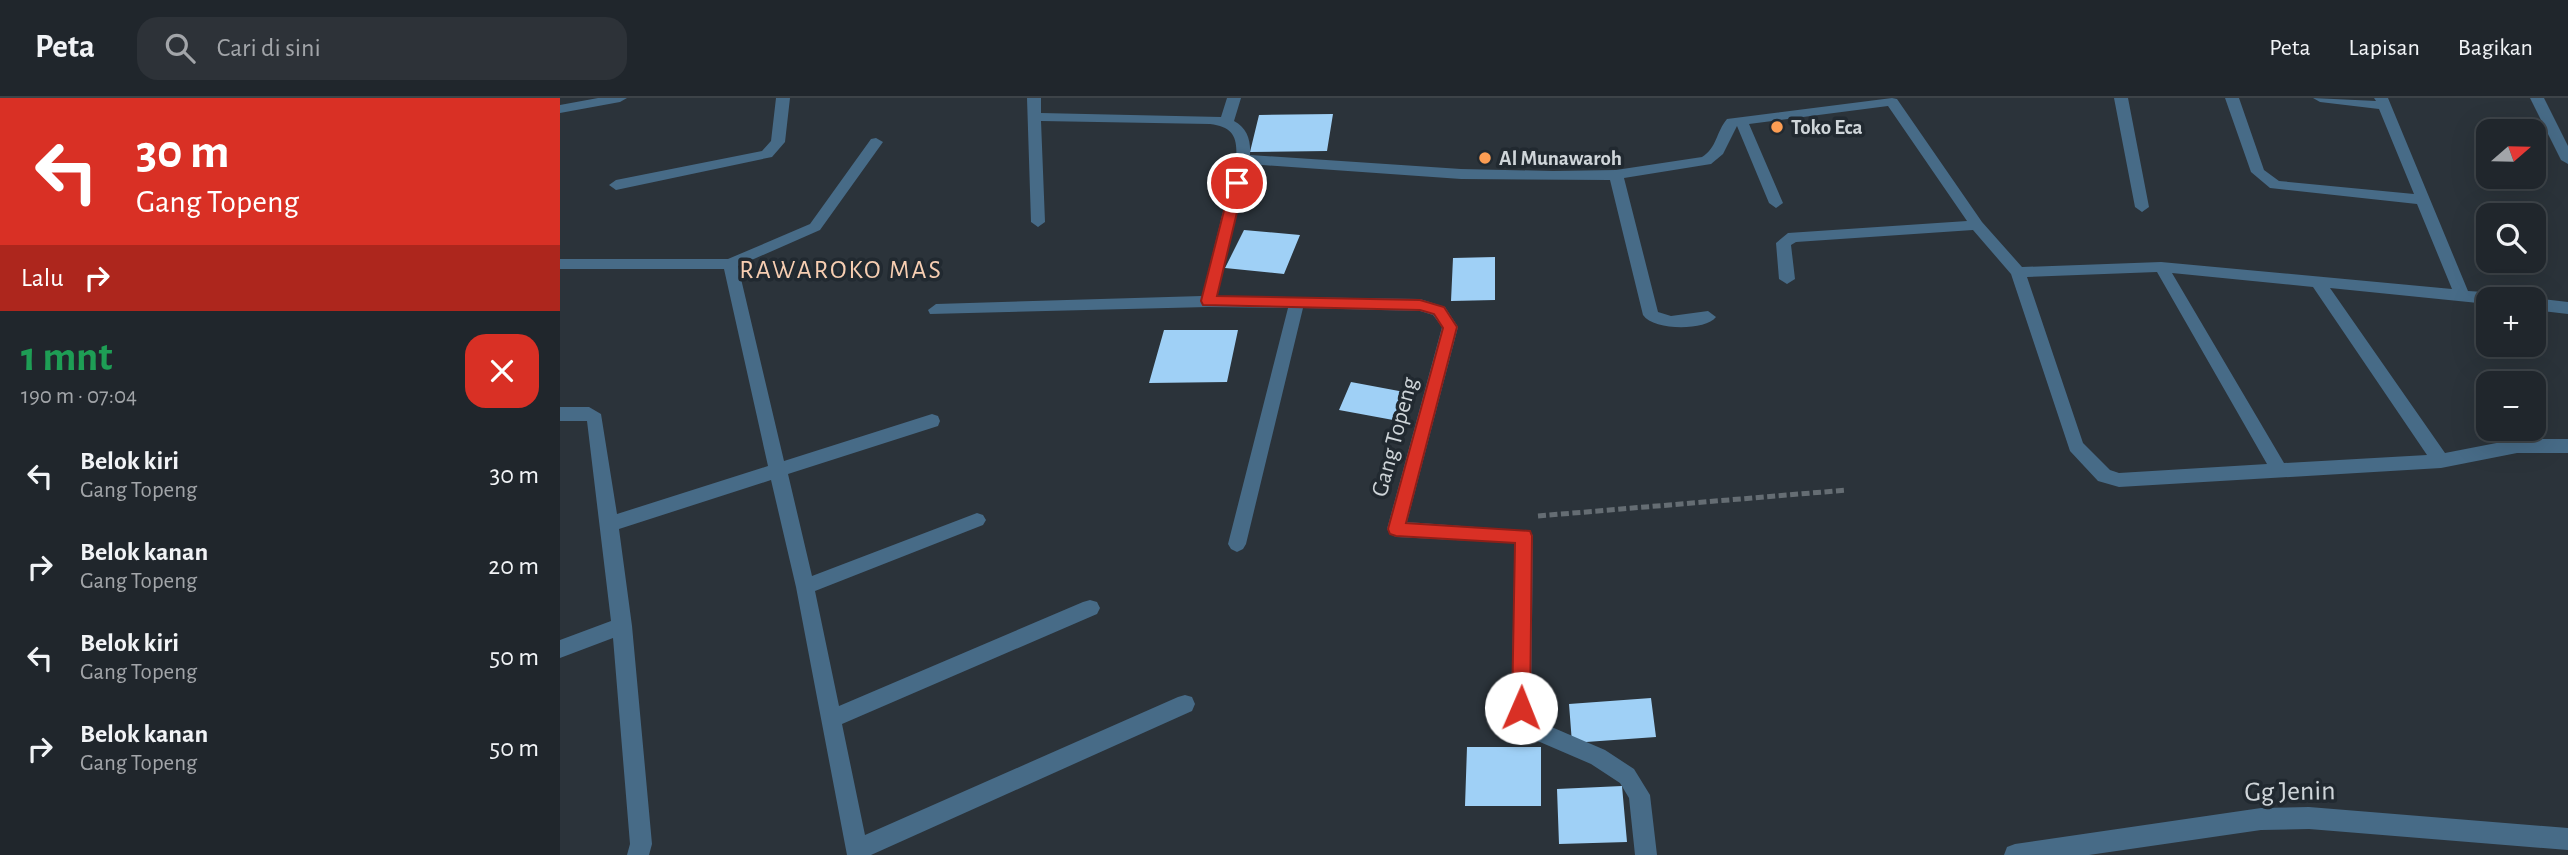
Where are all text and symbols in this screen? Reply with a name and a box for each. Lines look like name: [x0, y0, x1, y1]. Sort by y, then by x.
search box: [137, 17, 627, 80]
icon: search: [161, 29, 199, 67]
text: Peta: [35, 31, 95, 64]
text: Cari di sini: [217, 35, 321, 61]
text: Peta: [2269, 36, 2311, 60]
text: Lapisan: [2349, 36, 2420, 60]
text: Bagikan: [2458, 36, 2533, 60]
place label: Toko Eca: [1791, 117, 1863, 138]
marker: Toko Eca: [1769, 119, 1785, 135]
north arrow: [2476, 119, 2546, 189]
map controls: [2476, 119, 2546, 441]
icon: left: [21, 126, 112, 217]
text: 30 m: [136, 128, 230, 177]
place label: Al Munawaroh: [1499, 148, 1622, 169]
marker: Al Munawaroh: [1477, 150, 1493, 166]
pin: [1207, 153, 1267, 213]
icon: arrive: [1218, 164, 1256, 202]
text: Gang Topeng: [136, 186, 299, 218]
button: search: [2476, 203, 2546, 273]
district label: RAWAROKO MAS: [739, 257, 943, 283]
icon: right: [78, 259, 116, 297]
text: Lalu: [21, 265, 64, 291]
button: +: [2476, 287, 2546, 357]
button: close: [465, 334, 539, 408]
text: 1 mnt: [21, 336, 113, 378]
button: −: [2476, 371, 2546, 441]
street label: Gang Topeng: [1368, 375, 1423, 499]
text: 190 m · 07:04: [21, 385, 137, 408]
text: Belok kiri: [80, 448, 179, 474]
icon: left: [21, 457, 59, 495]
text: 30 m: [489, 462, 539, 488]
text: Gang Topeng: [80, 479, 197, 502]
text: Belok kanan: [80, 539, 208, 565]
icon: right: [21, 548, 59, 586]
text: 20 m: [488, 553, 539, 579]
text: Gang Topeng: [80, 570, 197, 593]
text: Belok kiri: [80, 630, 179, 656]
icon: left: [21, 639, 59, 677]
text: 50 m: [489, 644, 539, 670]
text: Gang Topeng: [80, 661, 197, 684]
position arrow: [1484, 671, 1558, 745]
text: Belok kanan: [80, 721, 208, 747]
icon: right: [21, 730, 59, 768]
text: 50 m: [489, 735, 539, 761]
text: Gang Topeng: [80, 752, 197, 775]
street label: Gg Jenin: [2244, 777, 2336, 807]

